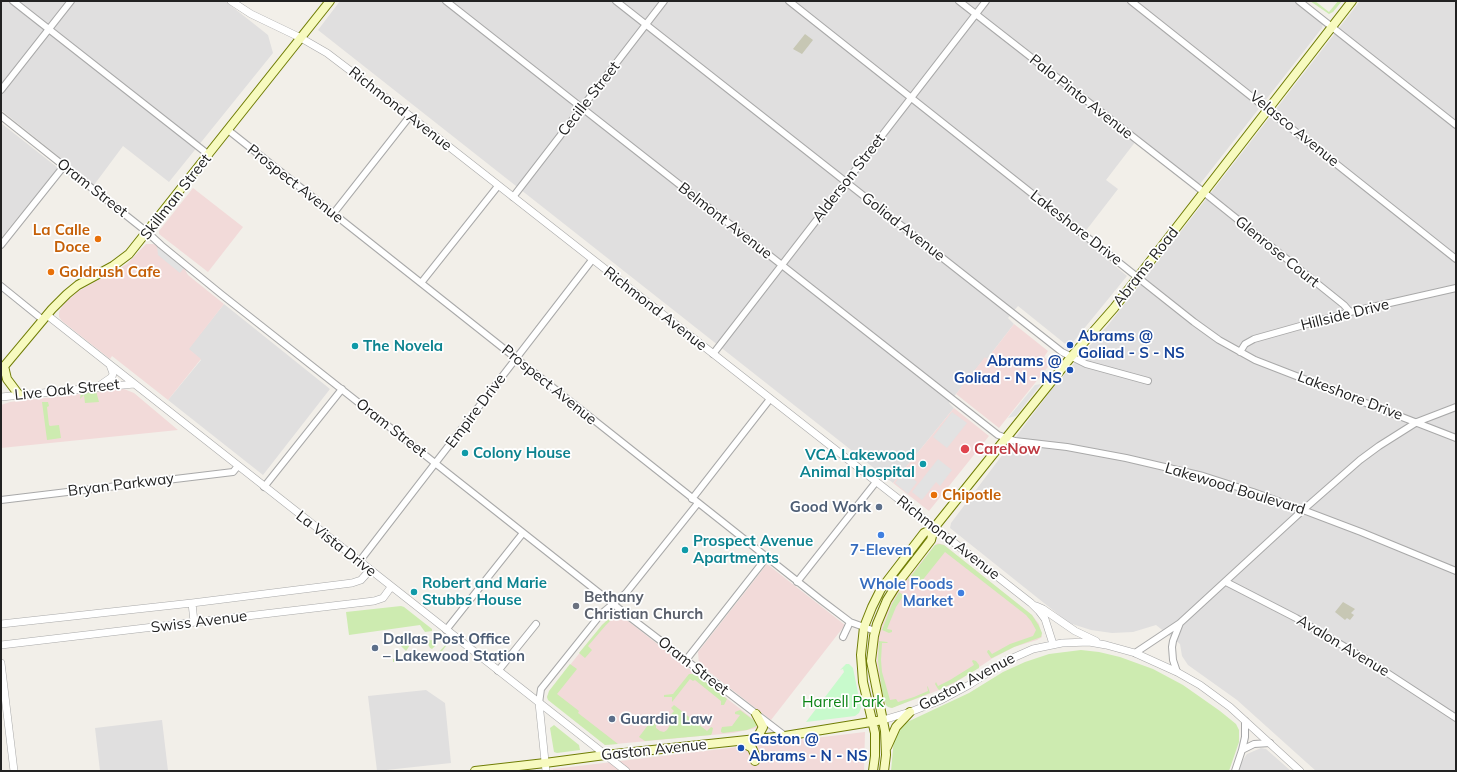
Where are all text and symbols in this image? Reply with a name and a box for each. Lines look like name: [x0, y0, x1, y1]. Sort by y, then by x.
street label: Palo Pinto Avenue: [1026, 51, 1136, 143]
street label: Cecille Street: [554, 58, 624, 140]
street label: Richmond Avenue: [345, 63, 455, 155]
street label: Velasco Avenue: [1246, 87, 1342, 171]
street label: Alderson Street: [809, 130, 889, 226]
street label: Prospect Avenue: [243, 141, 347, 227]
street label: Skillman Street: [137, 150, 215, 244]
street label: Oram Street: [53, 155, 131, 221]
street label: Belmont Avenue: [675, 179, 775, 263]
street label: Lakeshore Drive: [1027, 187, 1125, 269]
street label: Goliad Avenue: [858, 189, 948, 265]
street label: Glenrose Court: [1231, 213, 1323, 291]
place label: La Calle Doce: [33, 221, 90, 256]
street label: Abrams Road: [1109, 224, 1183, 310]
marker: La Calle Doce: [93, 234, 103, 244]
place label: Goldrush Cafe: [59, 263, 161, 281]
street label: Richmond Avenue: [600, 263, 710, 355]
marker: Goldrush Cafe: [46, 267, 56, 277]
street label: Hillside Drive: [1299, 295, 1391, 335]
place label: Abrams @ Goliad - S - NS: [1078, 327, 1185, 362]
place label: The Novela: [363, 337, 443, 355]
marker: Abrams @ Goliad - S - NS: [1065, 340, 1075, 350]
marker: The Novela: [350, 341, 360, 351]
street label: Prospect Avenue: [498, 341, 600, 429]
place label: Abrams @ Goliad - N - NS: [954, 352, 1062, 387]
marker: Abrams @ Goliad - N - NS: [1065, 365, 1075, 375]
street label: Lakeshore Drive: [1295, 368, 1405, 424]
street label: Empire Drive: [442, 370, 510, 452]
street label: Live Oak Street: [14, 376, 120, 404]
street label: Oram Street: [352, 395, 430, 461]
place label: CareNow: [974, 440, 1041, 458]
marker: CareNow: [959, 443, 971, 455]
place label: Colony House: [473, 444, 571, 462]
place label: VCA Lakewood Animal Hospital: [800, 446, 915, 481]
marker: Colony House: [460, 448, 470, 458]
marker: VCA Lakewood Animal Hospital: [918, 459, 928, 469]
street label: Lakewood Boulevard: [1163, 459, 1307, 519]
street label: Bryan Parkway: [67, 470, 175, 500]
place label: Chipotle: [942, 486, 1001, 504]
marker: Chipotle: [929, 490, 939, 500]
street label: Richmond Avenue: [893, 492, 1003, 584]
place label: Good Work: [790, 498, 871, 516]
marker: Good Work: [874, 502, 884, 512]
street label: La Vista Drive: [292, 507, 380, 581]
marker: 7-Eleven: [876, 530, 886, 540]
place label: Prospect Avenue Apartments: [693, 532, 813, 567]
place label: 7-Eleven: [850, 541, 912, 559]
marker: Prospect Avenue Apartments: [680, 545, 690, 555]
place label: Robert and Marie Stubbs House: [422, 574, 547, 609]
place label: Whole Foods Market: [859, 575, 953, 610]
marker: Robert and Marie Stubbs House: [409, 587, 419, 597]
place label: Bethany Christian Church: [584, 588, 703, 623]
marker: Whole Foods Market: [956, 588, 966, 598]
marker: Bethany Christian Church: [571, 601, 581, 611]
street label: Swiss Avenue: [150, 607, 248, 637]
street label: Avalon Avenue: [1294, 611, 1392, 681]
place label: Dallas Post Office – Lakewood Station: [383, 630, 525, 665]
street label: Oram Street: [654, 633, 732, 699]
marker: Dallas Post Office – Lakewood Station: [370, 643, 380, 653]
street label: Gaston Avenue: [916, 649, 1018, 715]
park label: Harrell Park: [802, 693, 884, 711]
place label: Guardia Law: [620, 710, 713, 728]
marker: Guardia Law: [607, 714, 617, 724]
place label: Gaston @ Abrams - N - NS: [749, 730, 868, 765]
street label: Gaston Avenue: [600, 736, 708, 764]
marker: Gaston @ Abrams - N - NS: [736, 743, 746, 753]

